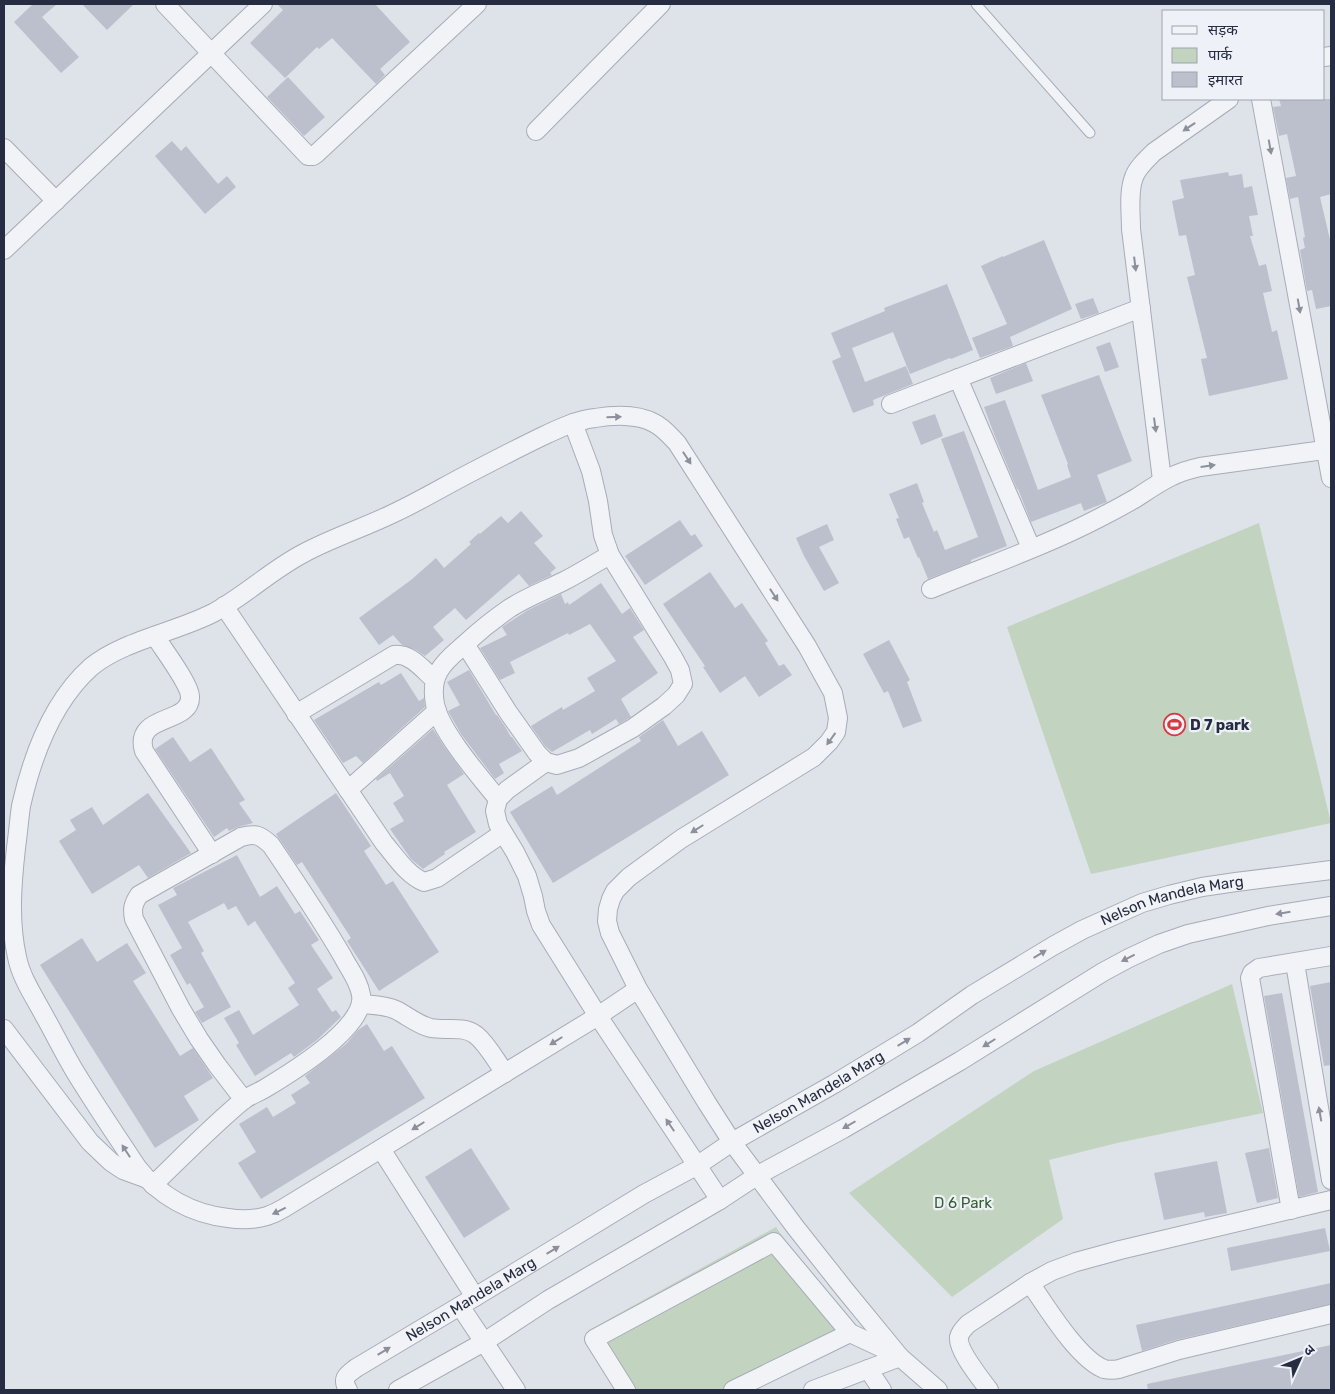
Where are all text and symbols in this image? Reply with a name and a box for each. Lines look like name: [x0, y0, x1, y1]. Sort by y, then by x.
legend: [1162, 10, 1325, 100]
text: सड़क: [1208, 21, 1238, 39]
text: पार्क: [1208, 46, 1232, 64]
text: इमारत: [1208, 71, 1243, 89]
one-way arrow: [1182, 122, 1196, 132]
one-way arrow: [1266, 139, 1274, 155]
one-way arrow: [1131, 256, 1139, 272]
one-way arrow: [1296, 299, 1304, 315]
one-way arrow: [606, 412, 622, 420]
one-way arrow: [1151, 417, 1159, 433]
one-way arrow: [682, 451, 692, 465]
one-way arrow: [1200, 461, 1216, 469]
one-way arrow: [769, 589, 779, 602]
sports icon: D 7 park: [1162, 713, 1186, 737]
place label: D 7 park: [1190, 716, 1250, 734]
one-way arrow: [826, 732, 836, 746]
one-way arrow: [690, 824, 704, 834]
street label: Nelson Mandela Marg: [1098, 872, 1245, 929]
one-way arrow: [1275, 910, 1291, 918]
one-way arrow: [1033, 949, 1047, 958]
one-way arrow: [1121, 954, 1135, 962]
one-way arrow: [550, 1037, 563, 1046]
one-way arrow: [897, 1038, 910, 1047]
one-way arrow: [983, 1038, 996, 1048]
street label: Nelson Mandela Marg: [750, 1047, 887, 1137]
one-way arrow: [1316, 1106, 1324, 1122]
one-way arrow: [665, 1119, 675, 1132]
one-way arrow: [841, 1121, 856, 1129]
one-way arrow: [411, 1122, 424, 1131]
one-way arrow: [121, 1144, 131, 1157]
park label: D 6 Park: [934, 1194, 992, 1212]
one-way arrow: [272, 1207, 286, 1215]
one-way arrow: [547, 1245, 560, 1254]
street label: Nelson Mandela Marg: [402, 1253, 539, 1345]
north arrow: [1275, 1334, 1325, 1384]
text: उ: [1300, 1341, 1319, 1360]
one-way arrow: [377, 1347, 390, 1356]

